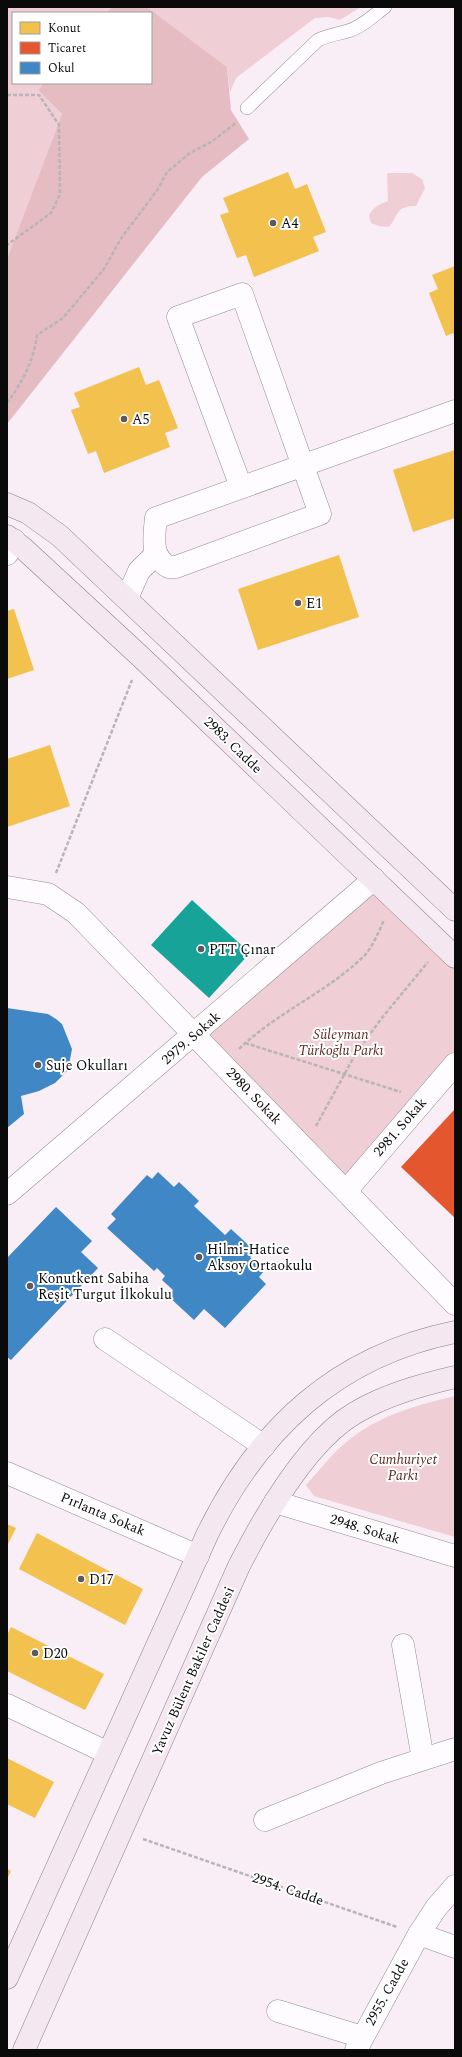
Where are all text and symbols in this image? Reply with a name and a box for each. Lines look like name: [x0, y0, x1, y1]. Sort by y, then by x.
legend: [12, 12, 152, 84]
text: Konut: [48, 19, 81, 38]
text: Ticaret: [48, 39, 86, 58]
text: Okul: [48, 59, 75, 78]
place label: A4: [281, 213, 299, 234]
marker: A4: [268, 218, 278, 228]
place label: A5: [132, 409, 150, 430]
marker: A5: [119, 414, 129, 424]
place label: E1: [306, 593, 322, 614]
marker: E1: [293, 598, 303, 608]
street label: 2983. Cadde: [199, 712, 267, 779]
place label: PTT Çınar: [209, 939, 276, 960]
marker: PTT Çınar: [196, 944, 206, 954]
street label: 2979. Sokak: [157, 1006, 225, 1070]
park label: Süleyman Türkoğlu Parkı: [298, 1024, 384, 1061]
place label: Suje Okulları: [46, 1055, 128, 1076]
marker: Suje Okulları: [33, 1060, 43, 1070]
street label: 2980. Sokak: [221, 1063, 287, 1129]
street label: 2981. Sokak: [368, 1093, 432, 1161]
place label: Hilmi-Hatice Aksoy Ortaokulu: [207, 1239, 313, 1276]
marker: Hilmi-Hatice Aksoy Ortaokulu: [194, 1252, 204, 1262]
place label: Konutkent Sabiha Reşit Turgut İlkokulu: [38, 1268, 172, 1305]
marker: Konutkent Sabiha Reşit Turgut İlkokulu: [25, 1281, 35, 1291]
park label: Cumhuriyet Parkı: [369, 1449, 437, 1486]
street label: Pırlanta Sokak: [57, 1487, 149, 1541]
street label: 2948. Sokak: [327, 1508, 403, 1550]
place label: D17: [89, 1569, 114, 1590]
marker: D17: [76, 1574, 86, 1584]
street label: Yavuz Bülent Bakiler Caddesi: [146, 1583, 240, 1759]
place label: D20: [43, 1643, 68, 1664]
marker: D20: [30, 1648, 40, 1658]
street label: 2954. Cadde: [249, 1867, 327, 1911]
street label: 2955. Cadde: [360, 1954, 414, 2030]

